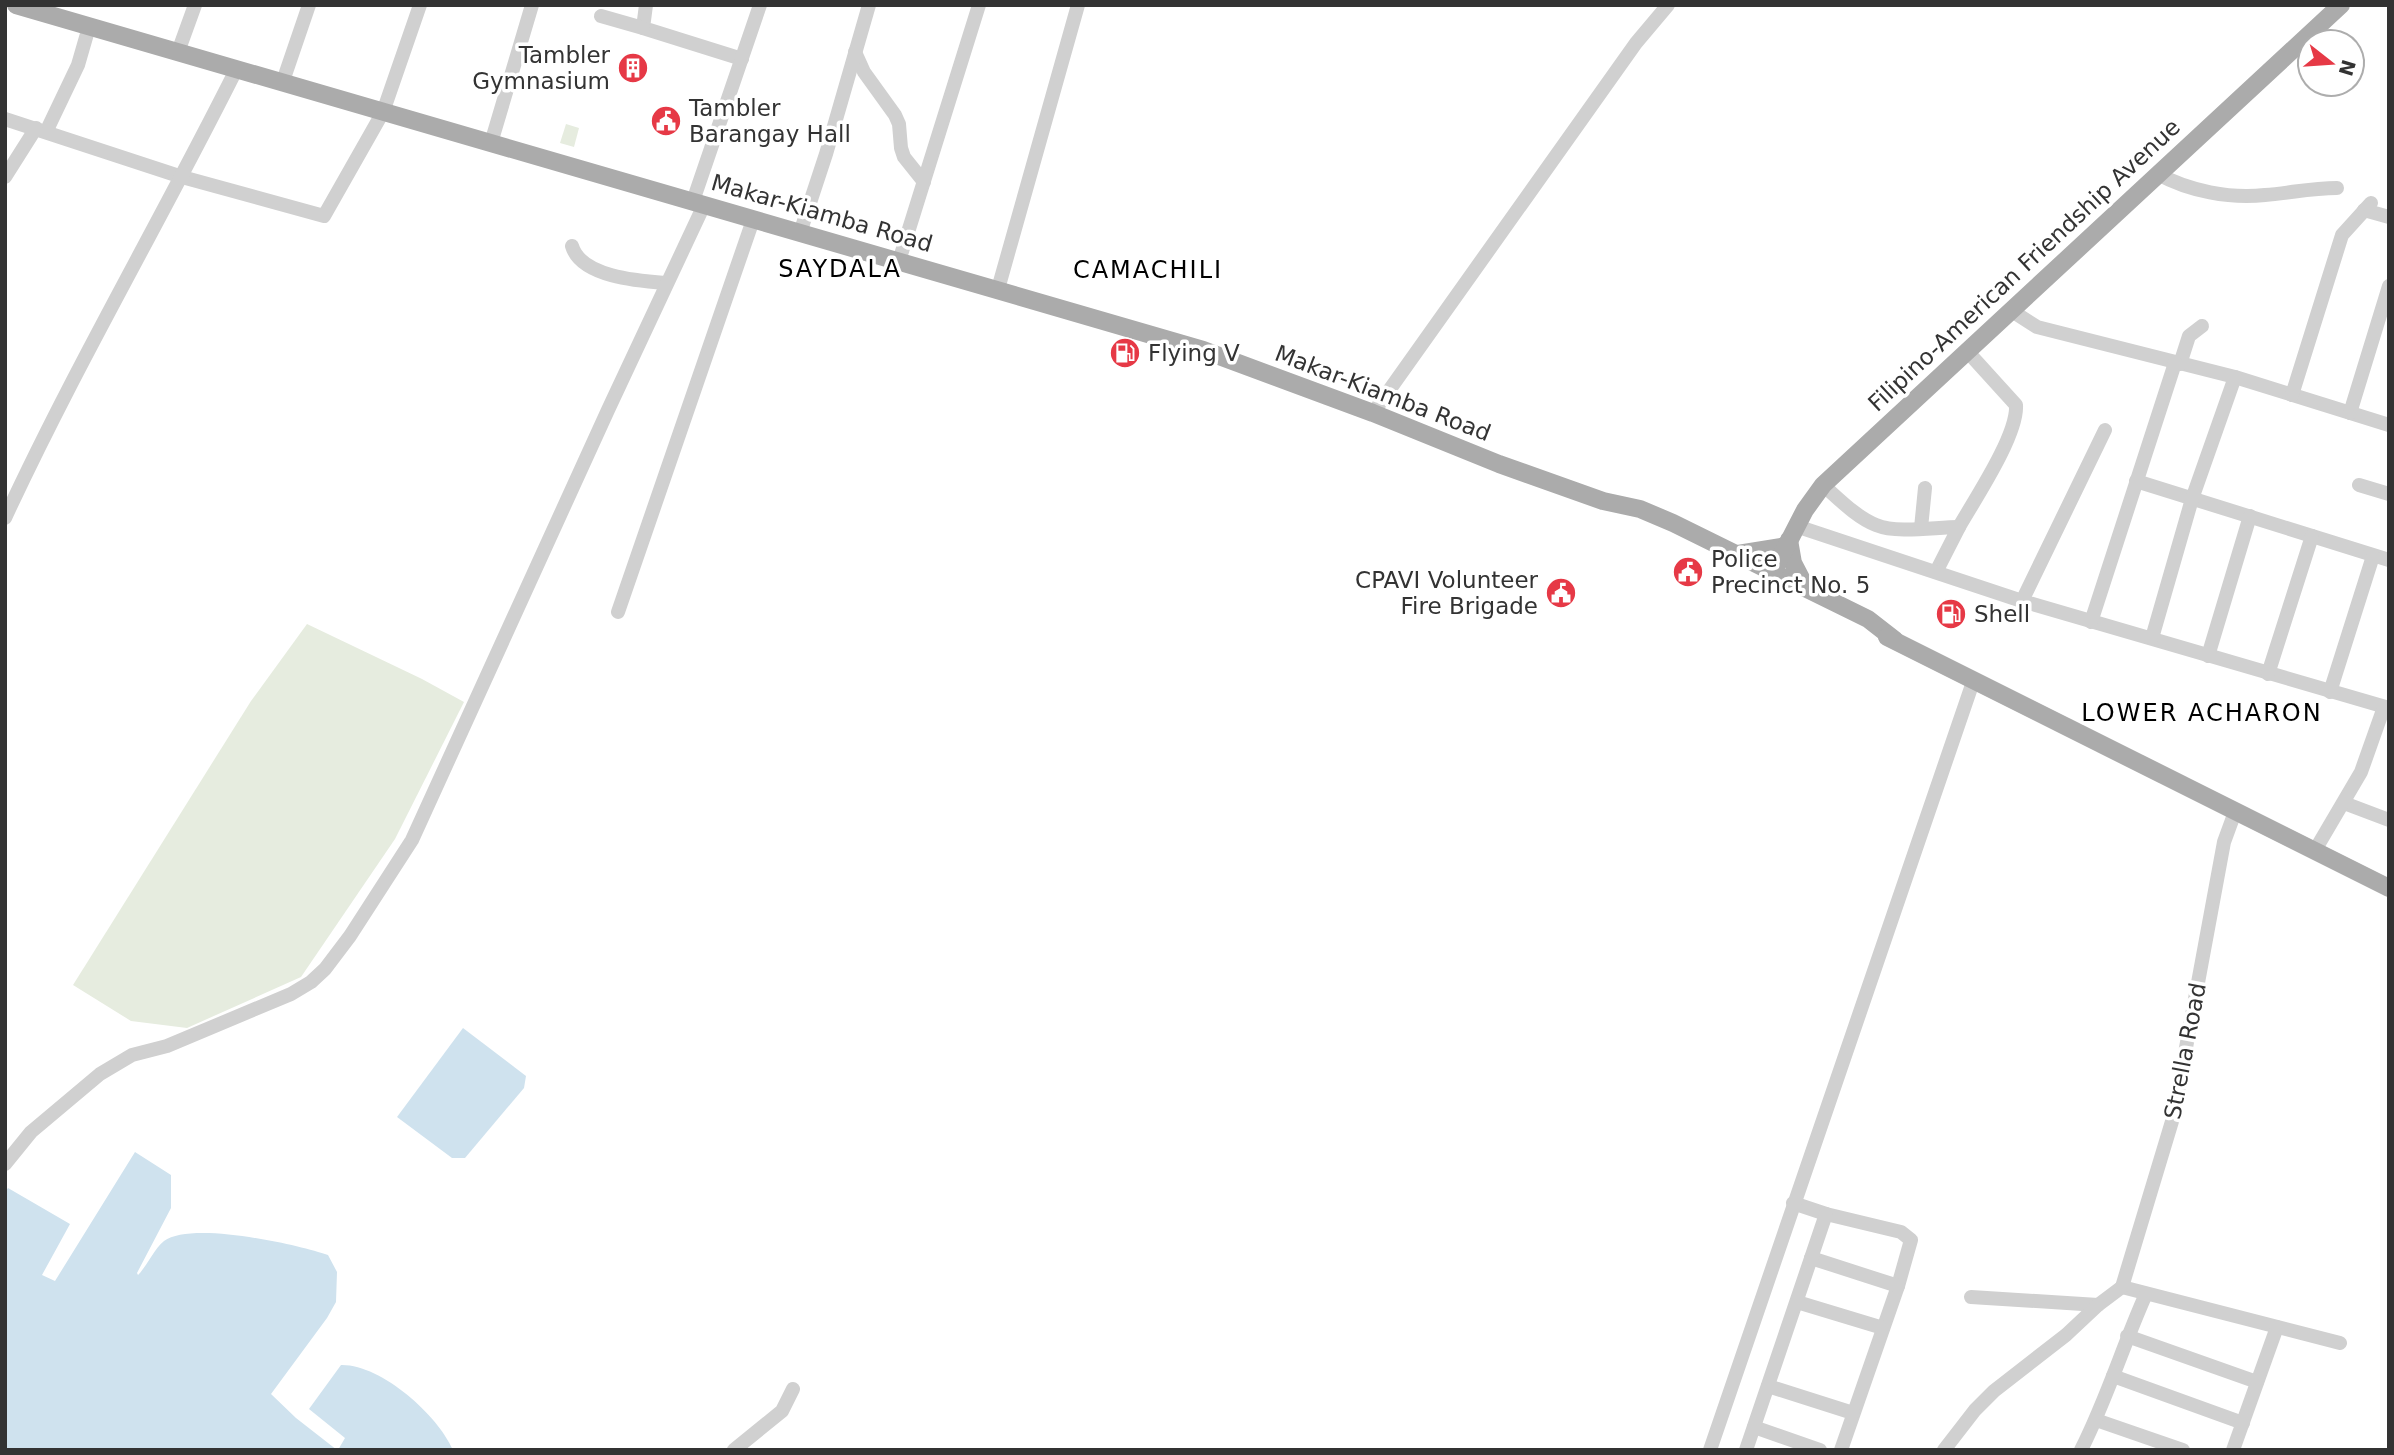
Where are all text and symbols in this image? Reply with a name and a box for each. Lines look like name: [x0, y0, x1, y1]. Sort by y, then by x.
north arrow: [2296, 28, 2366, 98]
place label: Tambler Gymnasium: [472, 42, 611, 94]
building icon: Tambler Gymnasium: [616, 51, 650, 85]
text: N: [2334, 57, 2360, 79]
place label: Tambler Barangay Hall: [688, 95, 851, 147]
public building icon: Tambler Barangay Hall: [649, 104, 683, 138]
street label: Filipino-American Friendship Avenue: [1863, 113, 2185, 417]
street label: Makar-Kiamba Road: [708, 169, 936, 257]
district label: SAYDALA: [778, 255, 902, 283]
district label: CAMACHILI: [1073, 256, 1223, 284]
fuel station icon: Flying V: [1108, 336, 1142, 370]
place label: Flying V: [1148, 340, 1240, 366]
street label: Makar-Kiamba Road: [1271, 340, 1495, 446]
place label: Police Precinct No. 5: [1711, 546, 1870, 598]
public building icon: Police Precinct No. 5: [1671, 555, 1705, 589]
place label: CPAVI Volunteer Fire Brigade: [1355, 567, 1539, 619]
public building icon: CPAVI Volunteer Fire Brigade: [1544, 576, 1578, 610]
fuel station icon: Shell: [1934, 597, 1968, 631]
place label: Shell: [1974, 601, 2030, 627]
district label: LOWER ACHARON: [2081, 699, 2323, 727]
street label: Strella Road: [2159, 980, 2211, 1122]

